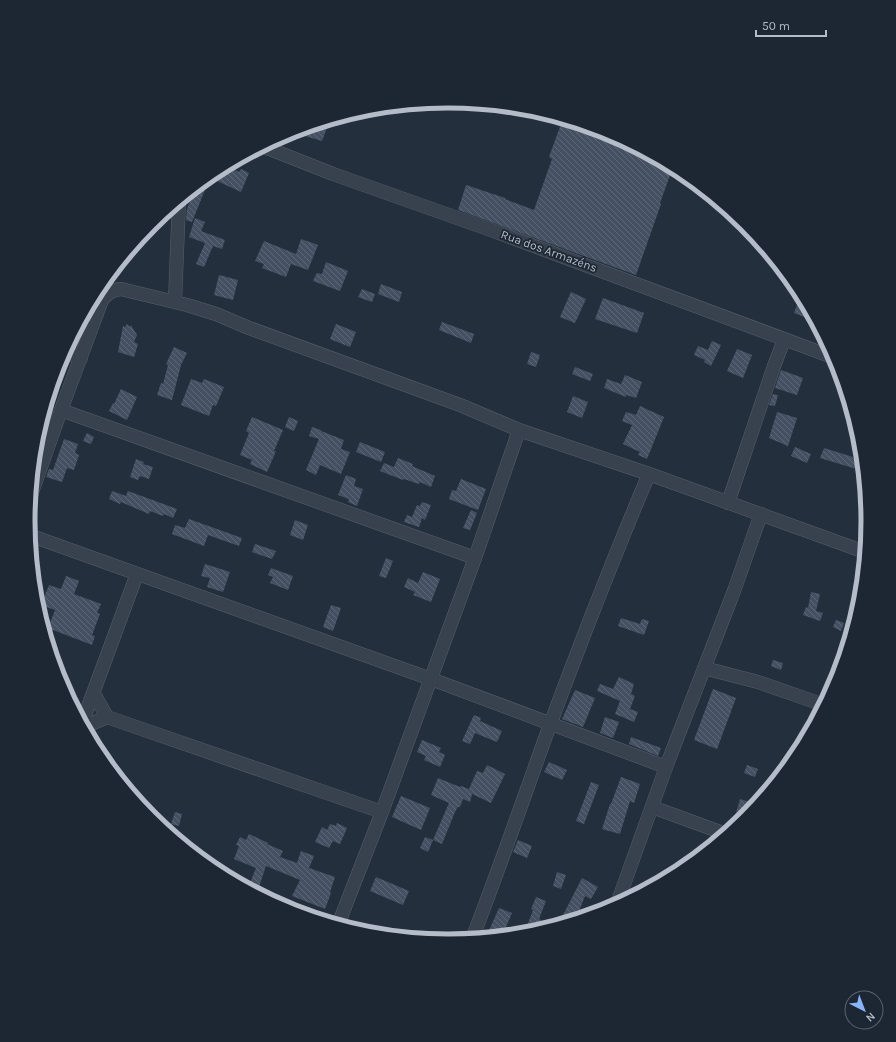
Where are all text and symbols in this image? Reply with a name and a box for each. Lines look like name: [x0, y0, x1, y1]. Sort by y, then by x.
scale bar: [756, 12, 826, 38]
text: 50 m: [762, 19, 790, 33]
street label: Rua dos Armazéns: [499, 227, 599, 275]
north arrow: [844, 990, 884, 1030]
text: N: [863, 1010, 878, 1025]

